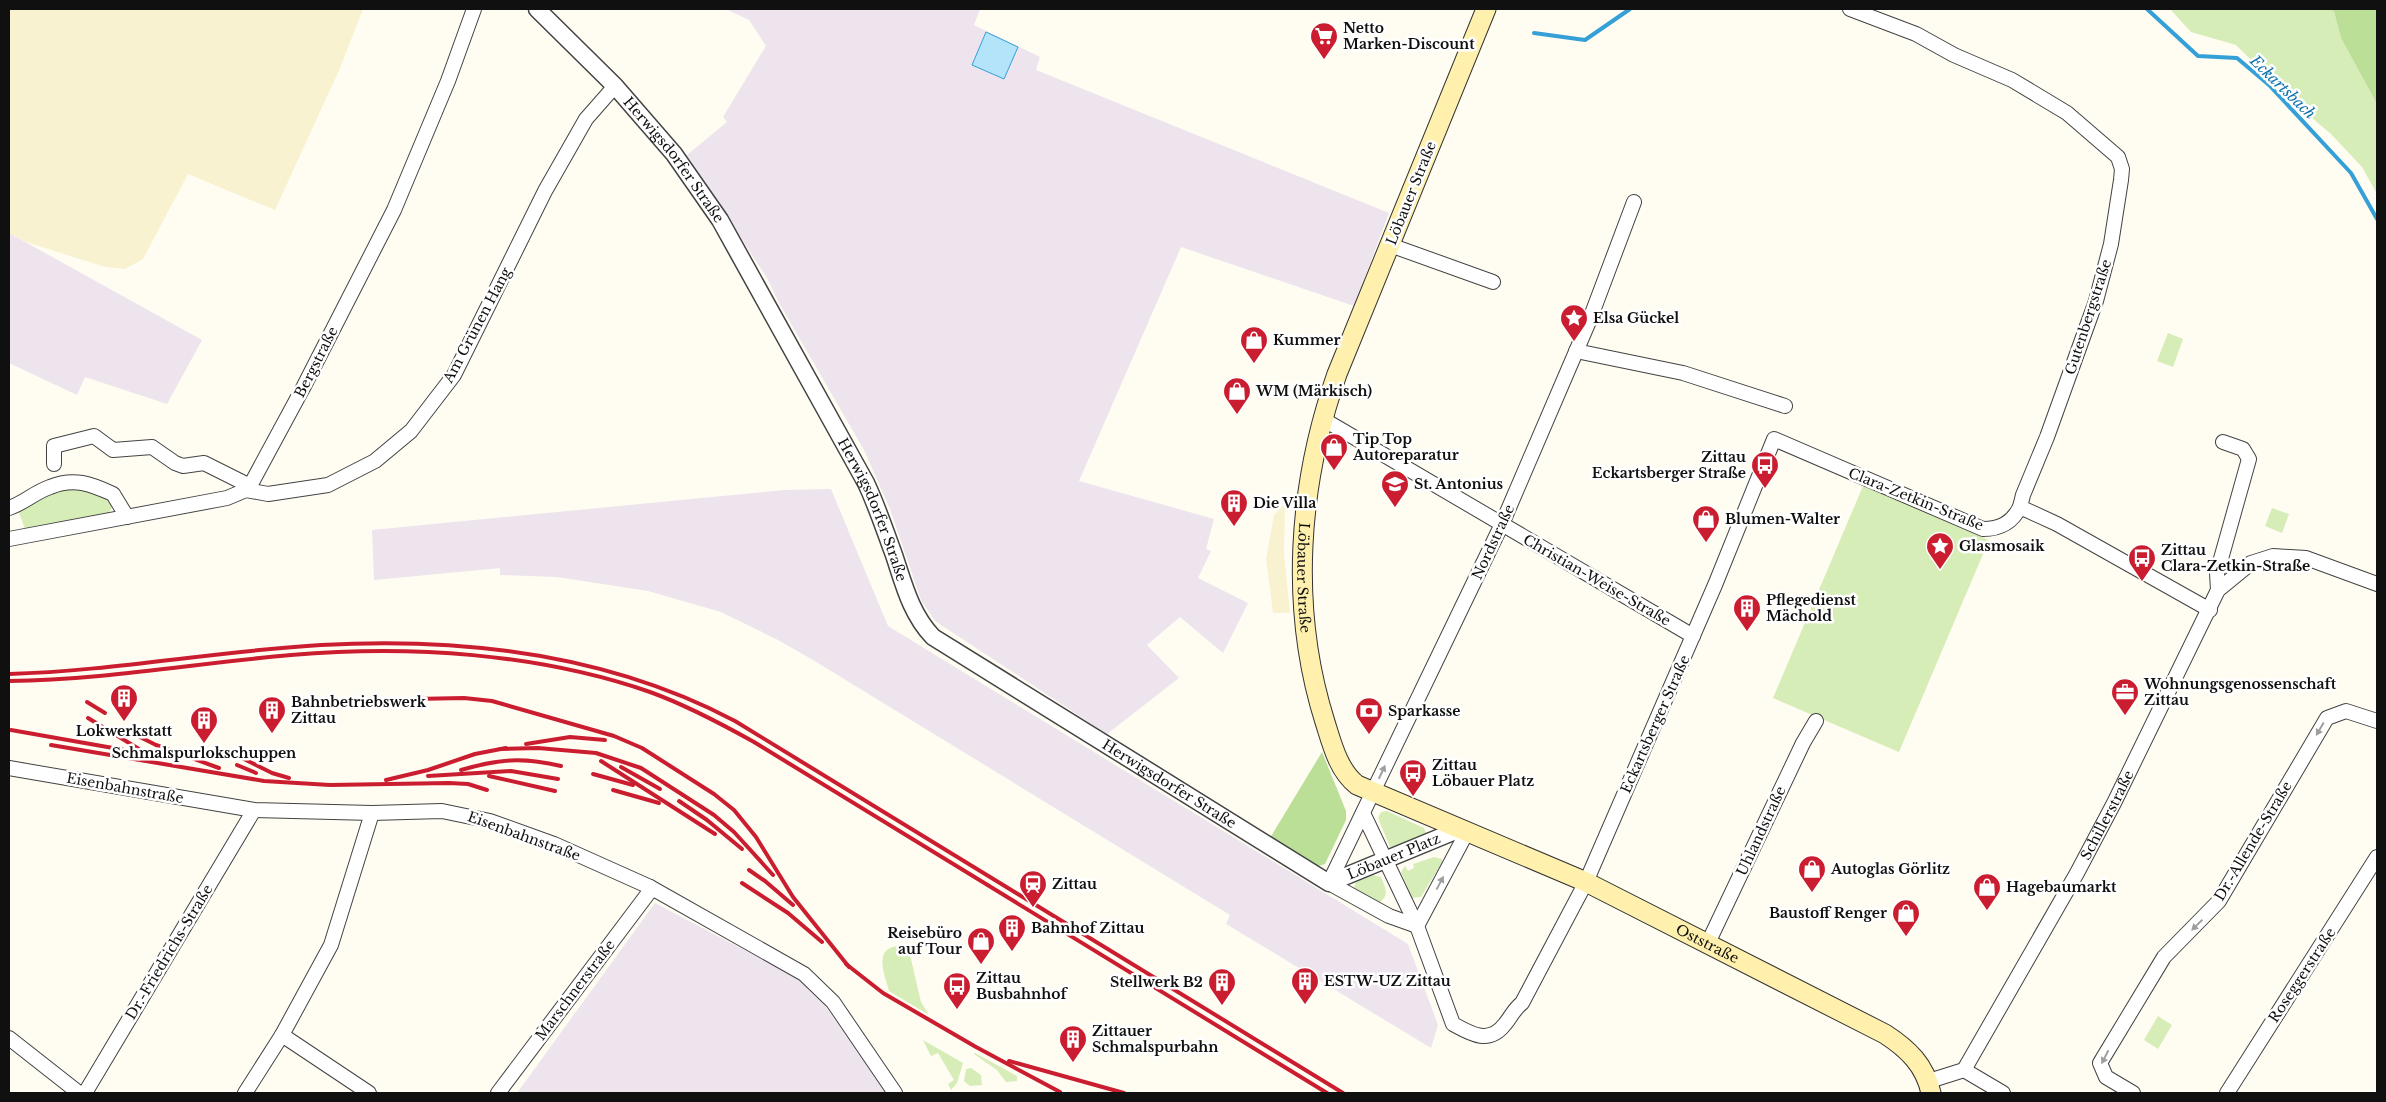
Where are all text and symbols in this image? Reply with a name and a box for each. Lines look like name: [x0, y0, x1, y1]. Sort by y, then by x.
place label: Netto Marken-Discount: [1343, 19, 1475, 53]
supermarket icon: Netto Marken-Discount: [1309, 21, 1339, 60]
water label: Eckartsbach: [2246, 50, 2320, 123]
street label: Herwigsdorfer Straße: [619, 93, 728, 226]
street label: Löbauer Straße: [1382, 139, 1440, 247]
street label: Gutenbergstraße: [2061, 257, 2115, 377]
street label: Am Grünen Hang: [439, 264, 515, 387]
place icon: Elsa Gückel: [1559, 303, 1589, 342]
place label: Elsa Gückel: [1593, 309, 1679, 327]
street label: Bergstraße: [290, 323, 342, 401]
shop icon: Kummer: [1239, 325, 1269, 364]
place label: Kummer: [1273, 331, 1340, 349]
shop icon: WM (Märkisch): [1222, 376, 1252, 415]
place label: WM (Märkisch): [1255, 382, 1372, 400]
place label: Tip Top Autoreparatur: [1352, 430, 1459, 464]
shop icon: Tip Top Autoreparatur: [1319, 432, 1349, 471]
street label: Herwigsdorfer Straße: [834, 435, 911, 584]
place label: Zittau Eckartsberger Straße: [1592, 448, 1746, 482]
bus stop icon: Zittau Eckartsberger Straße: [1750, 450, 1780, 489]
street label: Clara-Zetkin-Straße: [1846, 464, 1986, 534]
school or university icon: St. Antonius: [1380, 469, 1410, 508]
place label: St. Antonius: [1414, 475, 1504, 493]
building icon: Die Villa: [1219, 488, 1249, 527]
place label: Die Villa: [1253, 494, 1316, 512]
street label: Nordstraße: [1468, 501, 1518, 583]
shop icon: Blumen-Walter: [1691, 504, 1721, 543]
place label: Blumen-Walter: [1725, 510, 1840, 528]
street label: Löbauer Straße: [1293, 522, 1315, 634]
street label: Christian-Weise-Straße: [1520, 530, 1674, 630]
place icon: Glasmosaik: [1925, 531, 1955, 570]
place label: Glasmosaik: [1959, 537, 2045, 555]
place label: Zittau Clara-Zetkin-Straße: [2161, 541, 2310, 575]
bus stop icon: Zittau Clara-Zetkin-Straße: [2127, 543, 2157, 582]
place label: Pflegedienst Mächold: [1766, 591, 1856, 625]
building icon: Pflegedienst Mächold: [1732, 593, 1762, 632]
street label: Eckartsberger Straße: [1616, 652, 1694, 796]
place label: Wohnungsgenossenschaft Zittau: [2143, 675, 2337, 709]
office icon: Wohnungsgenossenschaft Zittau: [2110, 677, 2140, 716]
building icon: Lokwerkstatt: [109, 683, 139, 722]
place label: Bahnbetriebswerk Zittau: [291, 693, 427, 727]
building icon: Bahnbetriebswerk Zittau: [257, 695, 287, 734]
bank icon: Sparkasse: [1354, 696, 1384, 735]
place label: Sparkasse: [1388, 702, 1461, 720]
building icon: Schmalspurlokschuppen: [189, 705, 219, 744]
place label: Lokwerkstatt: [76, 722, 173, 740]
one-way arrow: [2316, 722, 2325, 735]
street label: Herwigsdorfer Straße: [1099, 735, 1240, 832]
place label: Schmalspurlokschuppen: [112, 744, 296, 762]
place label: Zittau Löbauer Platz: [1432, 756, 1534, 790]
bus stop icon: Zittau Löbauer Platz: [1398, 758, 1428, 797]
one-way arrow: [1379, 765, 1387, 779]
street label: Schillerstraße: [2076, 767, 2138, 863]
street label: Eisenbahnstraße: [65, 769, 185, 807]
street label: Dr.-Allende-Straße: [2210, 778, 2296, 904]
street label: Uhlandstraße: [1732, 783, 1790, 879]
street label: Eisenbahnstraße: [465, 807, 583, 865]
street label: Löbauer Platz: [1344, 829, 1443, 884]
shop icon: Autoglas Görlitz: [1797, 854, 1827, 893]
place label: Autoglas Görlitz: [1830, 860, 1950, 878]
station icon: Zittau: [1018, 869, 1048, 908]
shop icon: Hagebaumarkt: [1972, 872, 2002, 911]
place label: Zittau: [1052, 875, 1097, 893]
one-way arrow: [1436, 876, 1444, 890]
place label: Hagebaumarkt: [2006, 878, 2117, 896]
street label: Dr.-Friedrichs-Straße: [122, 881, 216, 1023]
shop icon: Baustoff Renger: [1891, 898, 1921, 937]
place label: Baustoff Renger: [1769, 904, 1887, 922]
building icon: Bahnhof Zittau: [997, 913, 1027, 952]
place label: Bahnhof Zittau: [1031, 919, 1144, 937]
one-way arrow: [2191, 919, 2203, 931]
street label: Oststraße: [1673, 920, 1742, 967]
place label: Reisebüro auf Tour: [887, 924, 962, 958]
street label: Roseggerstraße: [2265, 924, 2339, 1026]
shop icon: Reisebüro auf Tour: [966, 926, 996, 965]
street label: Marschnerstraße: [531, 936, 619, 1044]
building icon: ESTW-UZ Zittau: [1290, 966, 1320, 1005]
building icon: Stellwerk B2: [1207, 967, 1237, 1006]
place label: Zittau Busbahnhof: [976, 969, 1068, 1003]
bus stop icon: Zittau Busbahnhof: [942, 971, 972, 1010]
place label: ESTW-UZ Zittau: [1324, 972, 1451, 990]
place label: Stellwerk B2: [1110, 973, 1203, 991]
place label: Zittauer Schmalspurbahn: [1092, 1022, 1219, 1056]
building icon: Zittauer Schmalspurbahn: [1058, 1024, 1088, 1063]
one-way arrow: [2101, 1050, 2109, 1064]

